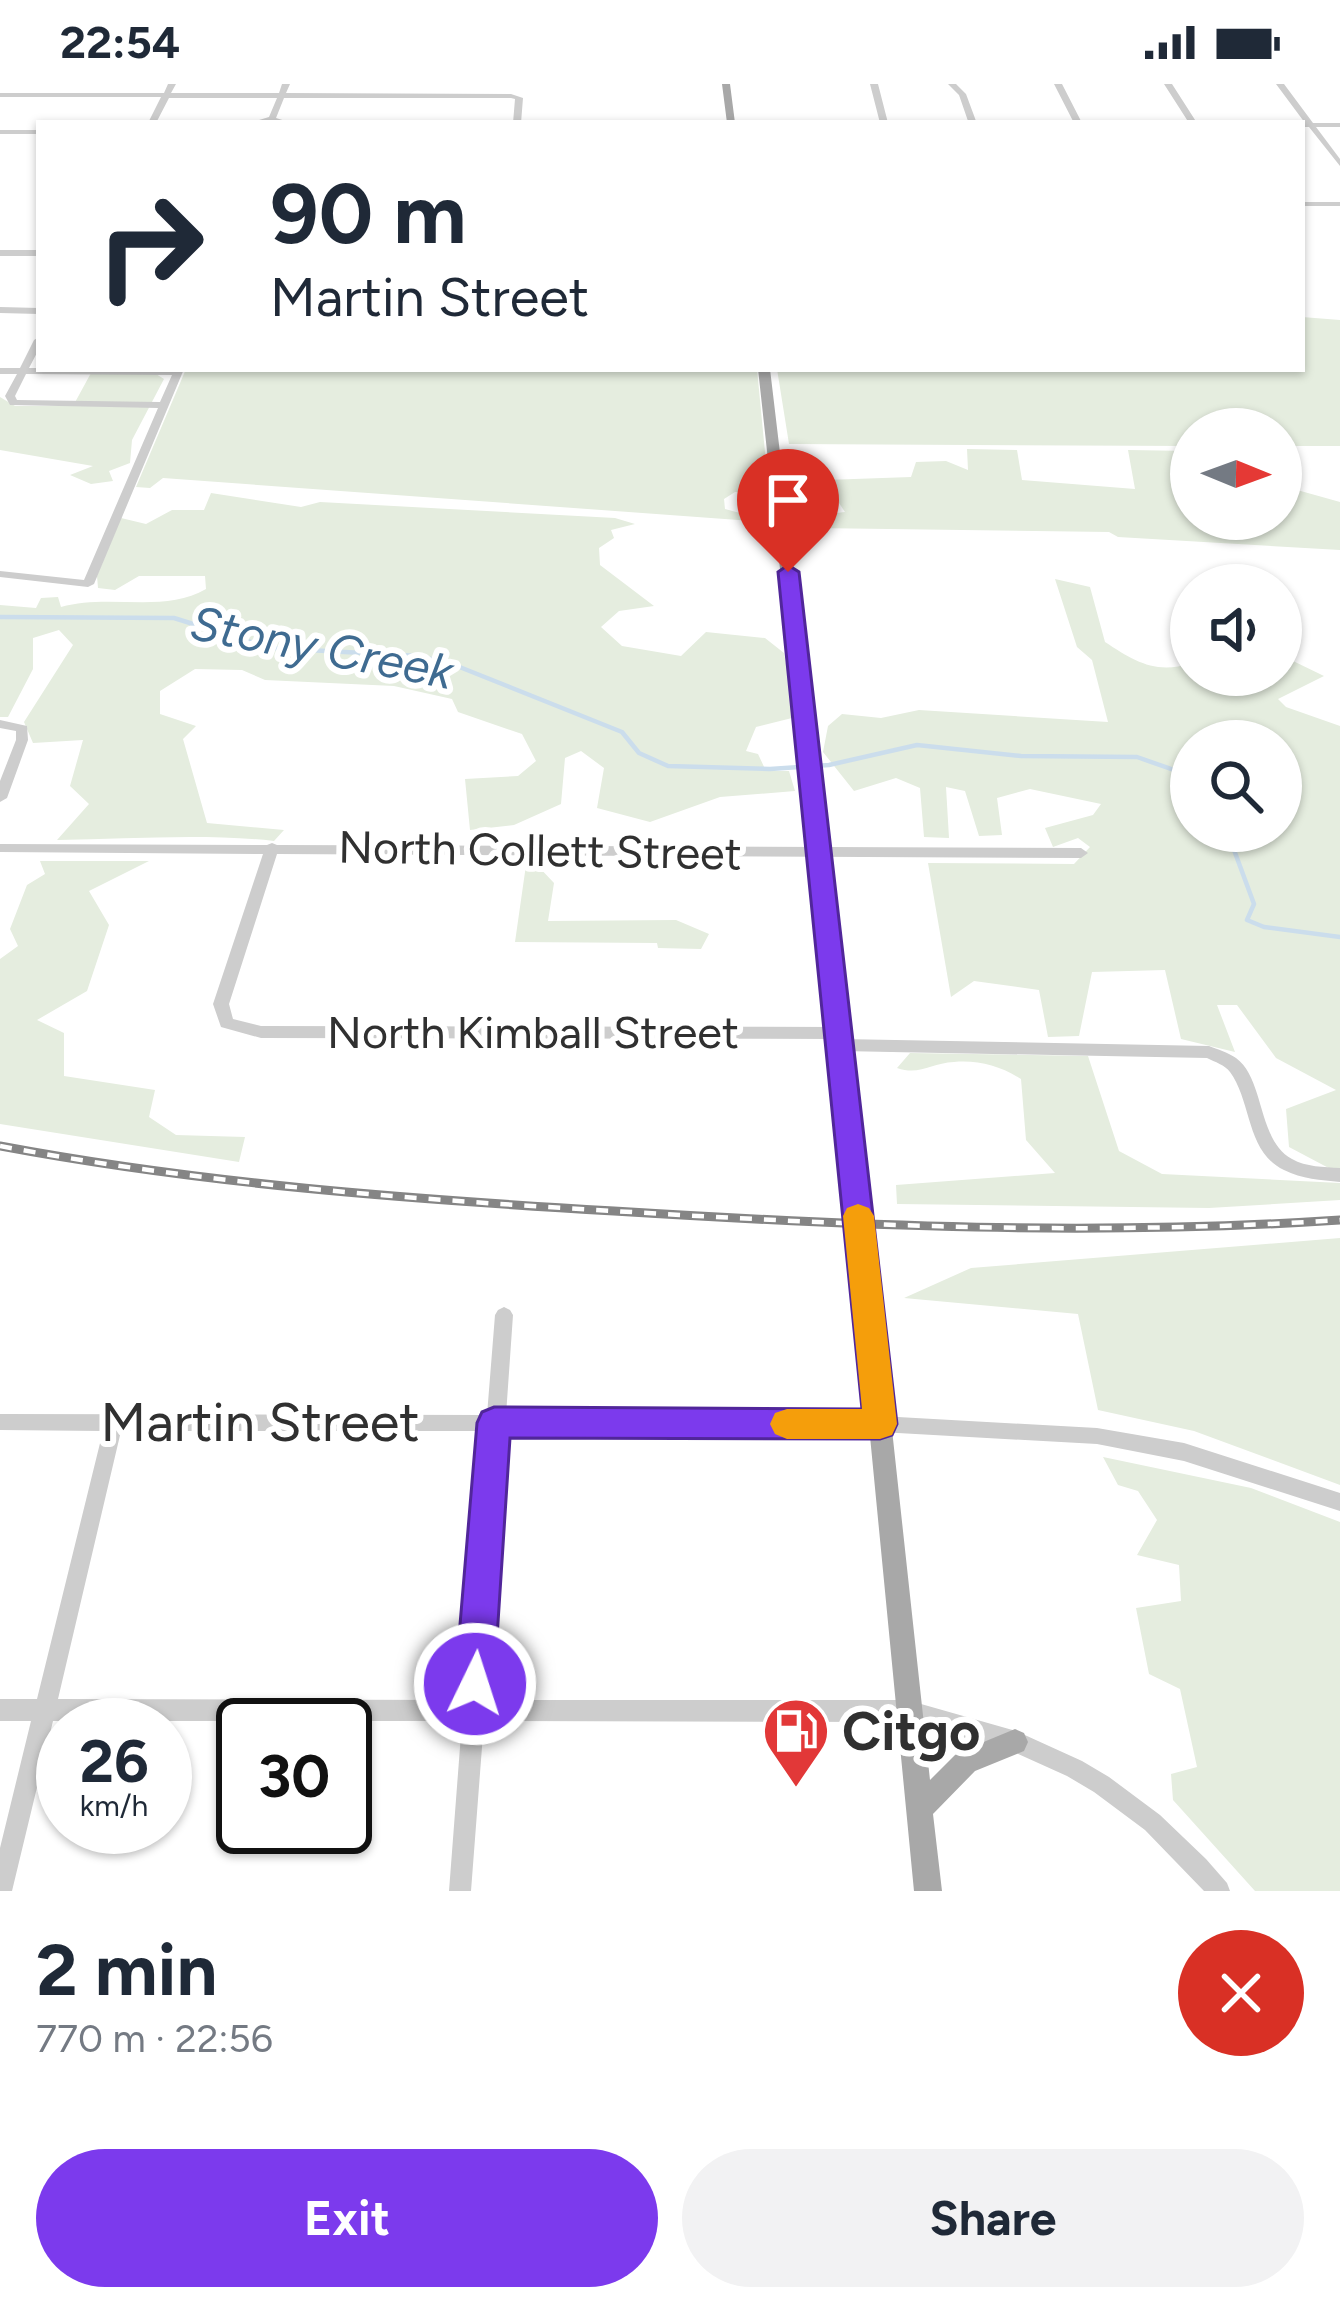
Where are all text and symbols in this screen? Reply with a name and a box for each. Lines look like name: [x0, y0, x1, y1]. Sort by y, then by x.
text: 22:54: [60, 15, 180, 69]
text: 90 m: [270, 163, 466, 264]
icon: right: [72, 168, 228, 324]
text: Martin Street: [270, 265, 589, 330]
north arrow: [1170, 408, 1302, 540]
map controls: [1170, 408, 1302, 852]
pin: [737, 449, 839, 572]
icon: arrive: [755, 467, 821, 533]
button: sound: [1170, 564, 1302, 696]
water label: Stony Creek: [186, 593, 460, 701]
button: search: [1170, 720, 1302, 852]
street label: North Collett Street: [338, 819, 742, 881]
street label: North Kimball Street: [327, 1005, 739, 1059]
street label: Martin Street: [100, 1390, 420, 1455]
position arrow: [412, 1621, 538, 1747]
fuel station icon: Citgo: [761, 1696, 831, 1790]
speed limit sign: 30: [216, 1698, 372, 1854]
place label: Citgo: [842, 1699, 980, 1764]
text: 26: [79, 1725, 149, 1797]
text: km/h: [80, 1787, 148, 1824]
text: 2 min: [36, 1927, 217, 2013]
button: close: [1178, 1930, 1304, 2056]
text: 770 m · 22:56: [36, 2015, 273, 2062]
button: Exit: [36, 2149, 658, 2287]
button: Share: [682, 2149, 1304, 2287]

